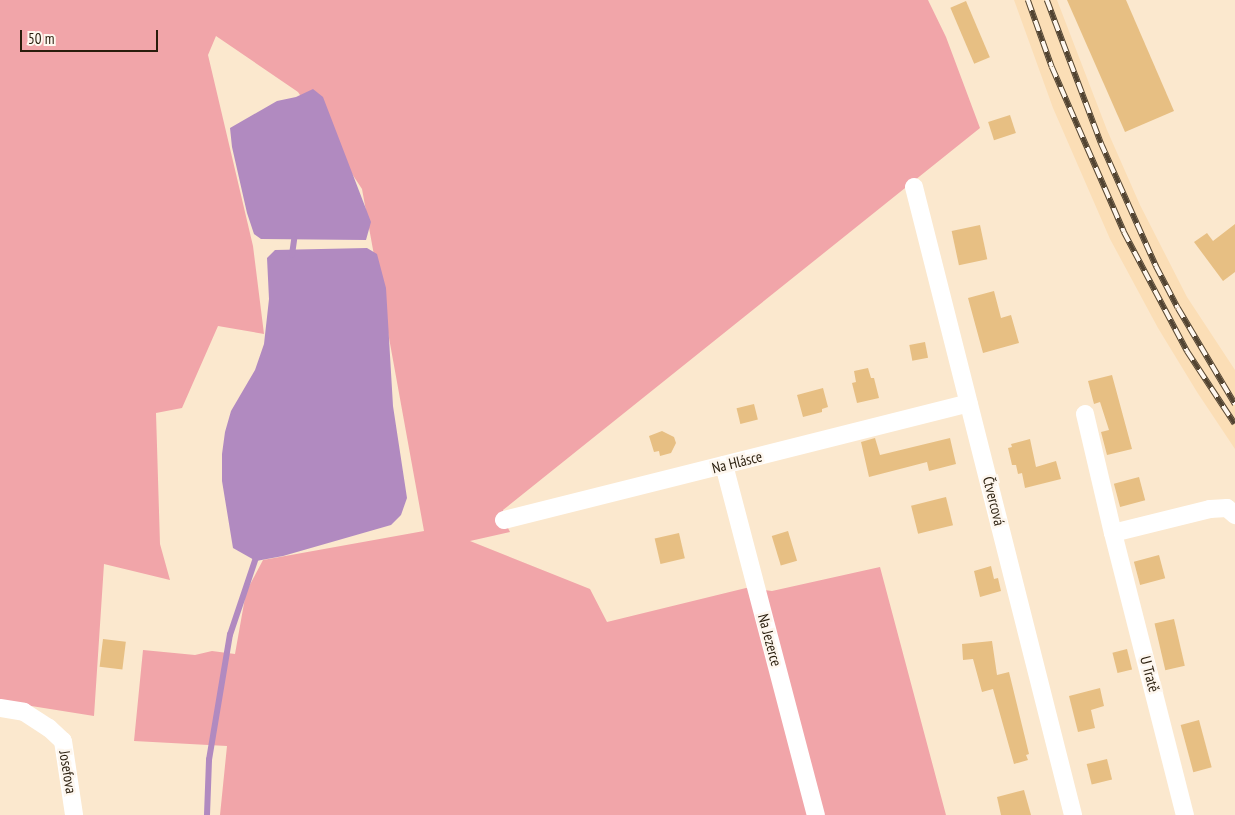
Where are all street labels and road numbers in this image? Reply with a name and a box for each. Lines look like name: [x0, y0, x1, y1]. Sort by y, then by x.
street label: Na Hlásce: [710, 447, 764, 477]
street label: Čtvercová: [979, 475, 1009, 527]
street label: Na Jezerce: [754, 612, 786, 668]
street label: U Tratě: [1137, 654, 1163, 694]
street label: Josefova: [56, 749, 80, 795]

